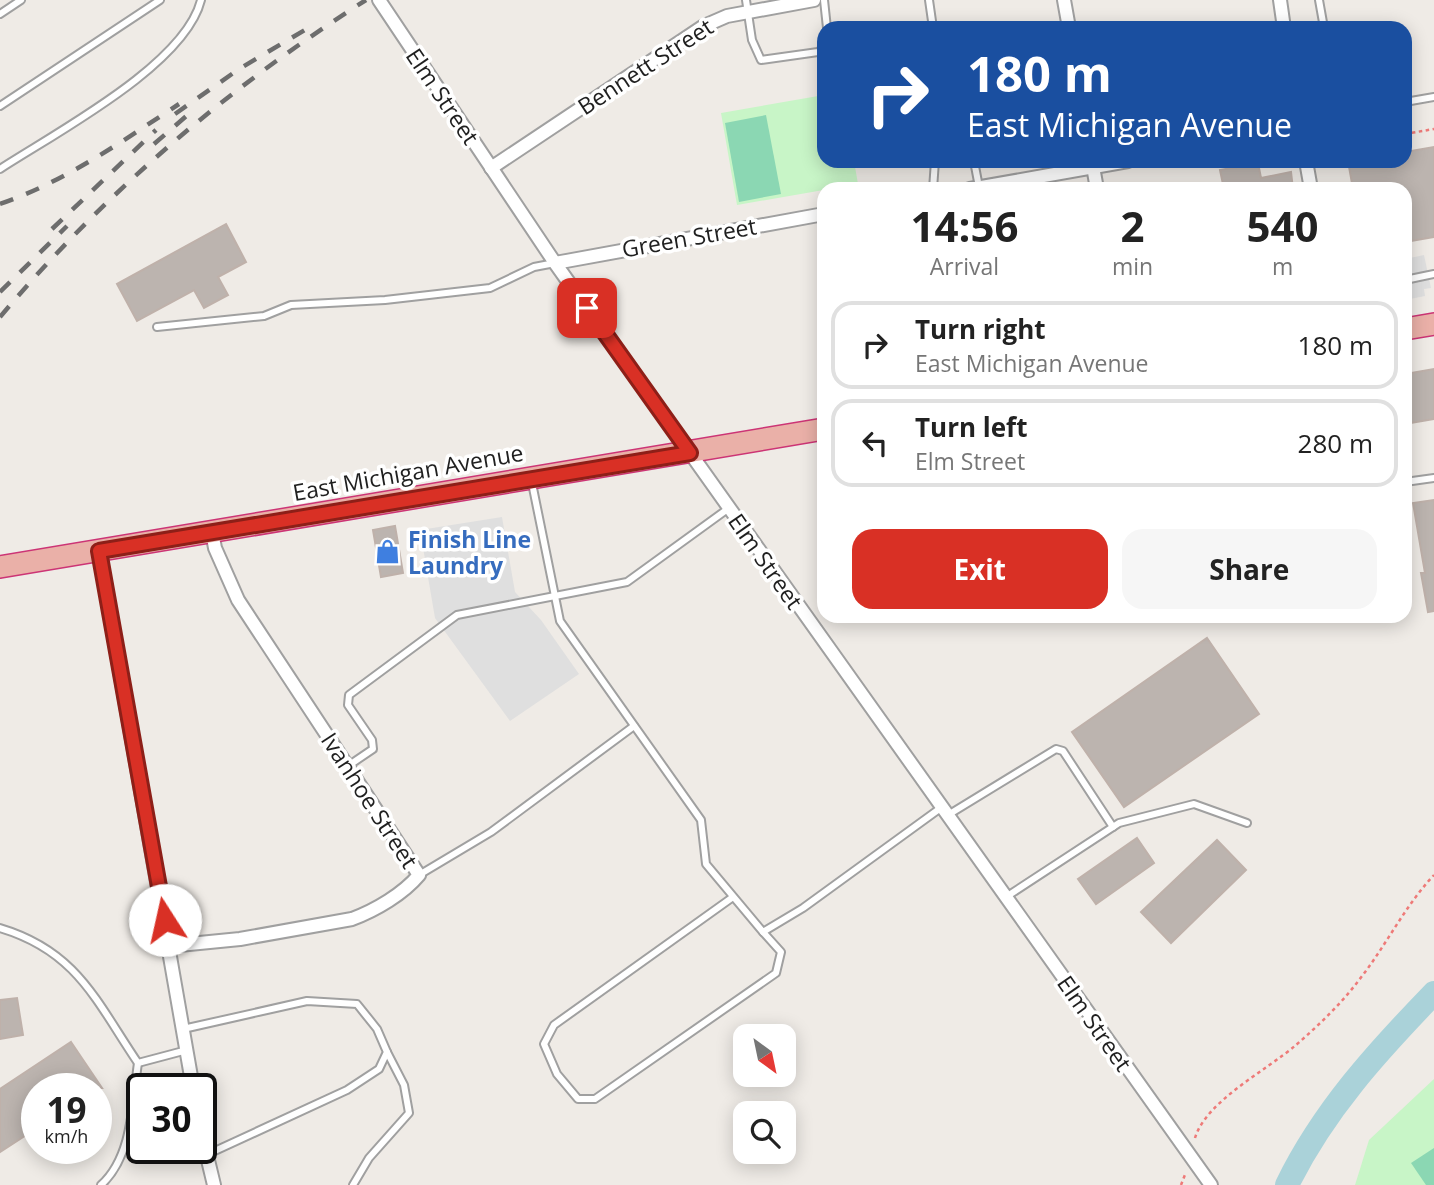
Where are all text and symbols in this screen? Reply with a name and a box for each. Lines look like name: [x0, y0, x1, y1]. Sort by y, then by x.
street label: Bennett Street: [571, 10, 719, 122]
text: 180 m: [967, 40, 1112, 106]
street label: Elm Street: [399, 41, 487, 151]
icon: right: [852, 49, 943, 140]
text: East Michigan Avenue: [967, 103, 1292, 146]
text: 14:56: [910, 197, 1018, 254]
text: 2: [1120, 197, 1145, 254]
text: 540: [1247, 197, 1319, 254]
street label: Green Street: [619, 209, 759, 265]
text: Arrival: [930, 250, 999, 282]
text: min: [1112, 250, 1153, 282]
text: m: [1272, 250, 1293, 282]
pin: [557, 278, 617, 338]
icon: arrive: [568, 289, 606, 327]
text: Turn right: [915, 311, 1046, 347]
icon: right: [856, 326, 894, 364]
text: 180 m: [1298, 327, 1373, 363]
text: East Michigan Avenue: [915, 347, 1149, 379]
text: Turn left: [915, 409, 1027, 445]
icon: left: [856, 424, 894, 462]
text: 280 m: [1298, 425, 1373, 461]
street label: East Michigan Avenue: [290, 436, 526, 508]
text: Elm Street: [915, 445, 1025, 477]
street label: Elm Street: [721, 507, 811, 615]
place label: Finish Line Laundry: [408, 523, 531, 581]
button: Exit: [852, 529, 1108, 609]
button: Share: [1122, 529, 1377, 609]
shop icon: Finish Line Laundry: [374, 538, 402, 566]
street label: Ivanhoe Street: [314, 726, 426, 874]
position arrow: [128, 883, 202, 957]
street label: Elm Street: [1050, 969, 1140, 1077]
north arrow: [733, 1024, 796, 1087]
map controls: [733, 1024, 796, 1164]
speed limit sign: 30: [126, 1073, 217, 1164]
text: 19: [46, 1086, 87, 1133]
button: search: [733, 1101, 796, 1164]
text: km/h: [45, 1124, 88, 1148]

